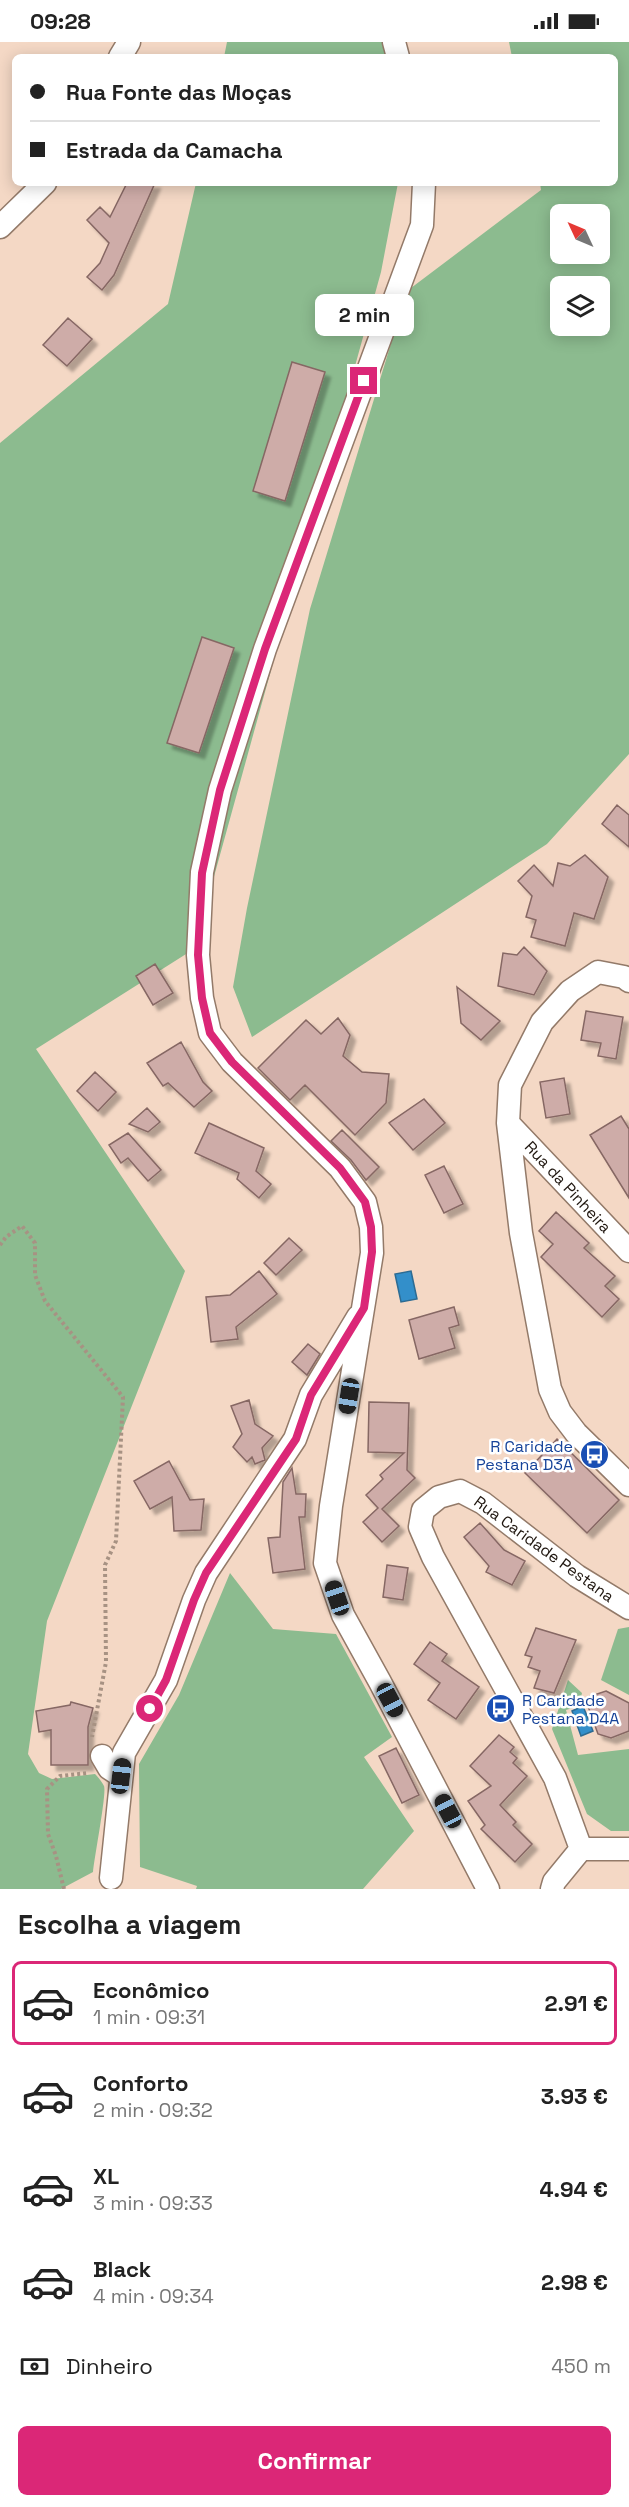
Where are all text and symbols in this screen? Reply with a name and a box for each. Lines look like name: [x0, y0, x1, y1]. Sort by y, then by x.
text: 09:28: [30, 7, 91, 35]
text: Rua Fonte das Moças: [66, 78, 292, 106]
text: Estrada da Camacha: [66, 136, 282, 164]
north arrow: [550, 204, 610, 264]
map controls: [550, 204, 610, 336]
button: layers: [550, 276, 610, 336]
callout: 2 min: [314, 294, 413, 336]
text: 2 min: [339, 302, 390, 328]
route end: [350, 367, 377, 394]
street label: Rua da Pinheira: [520, 1137, 616, 1237]
car: [337, 1377, 361, 1415]
place label: R Caridade Pestana D3A: [476, 1436, 573, 1475]
bus stop icon: R Caridade Pestana D3A: [578, 1439, 610, 1471]
street label: Rua Caridade Pestana: [470, 1491, 618, 1607]
car: [323, 1578, 351, 1618]
car: [374, 1680, 406, 1720]
place label: R Caridade Pestana D4A: [522, 1690, 619, 1729]
bus stop icon: R Caridade Pestana D4A: [485, 1693, 517, 1725]
route start: [136, 1695, 163, 1722]
car: [110, 1757, 132, 1795]
car: [432, 1791, 464, 1831]
text: Escolha a viagem: [18, 1907, 241, 1942]
icon: car: [21, 1976, 75, 2030]
text: Econômico: [93, 1976, 210, 2004]
text: 2.91 €: [544, 1989, 608, 2017]
text: 1 min · 09:31: [93, 2004, 205, 2030]
icon: car: [21, 2069, 75, 2123]
text: Conforto: [93, 2069, 188, 2097]
text: 3.93 €: [541, 2082, 608, 2110]
text: 2 min · 09:32: [93, 2097, 213, 2123]
icon: car: [21, 2162, 75, 2216]
text: XL: [93, 2162, 119, 2190]
text: 4.94 €: [539, 2175, 608, 2203]
text: 3 min · 09:33: [93, 2190, 213, 2216]
icon: car: [21, 2255, 75, 2309]
text: Black: [93, 2255, 151, 2283]
text: 2.98 €: [541, 2268, 608, 2296]
text: 4 min · 09:34: [93, 2283, 214, 2309]
icon: cash: [18, 2350, 51, 2383]
text: Dinheiro: [66, 2352, 153, 2380]
text: 450 m: [551, 2353, 611, 2379]
button: Confirmar: [18, 2426, 611, 2495]

